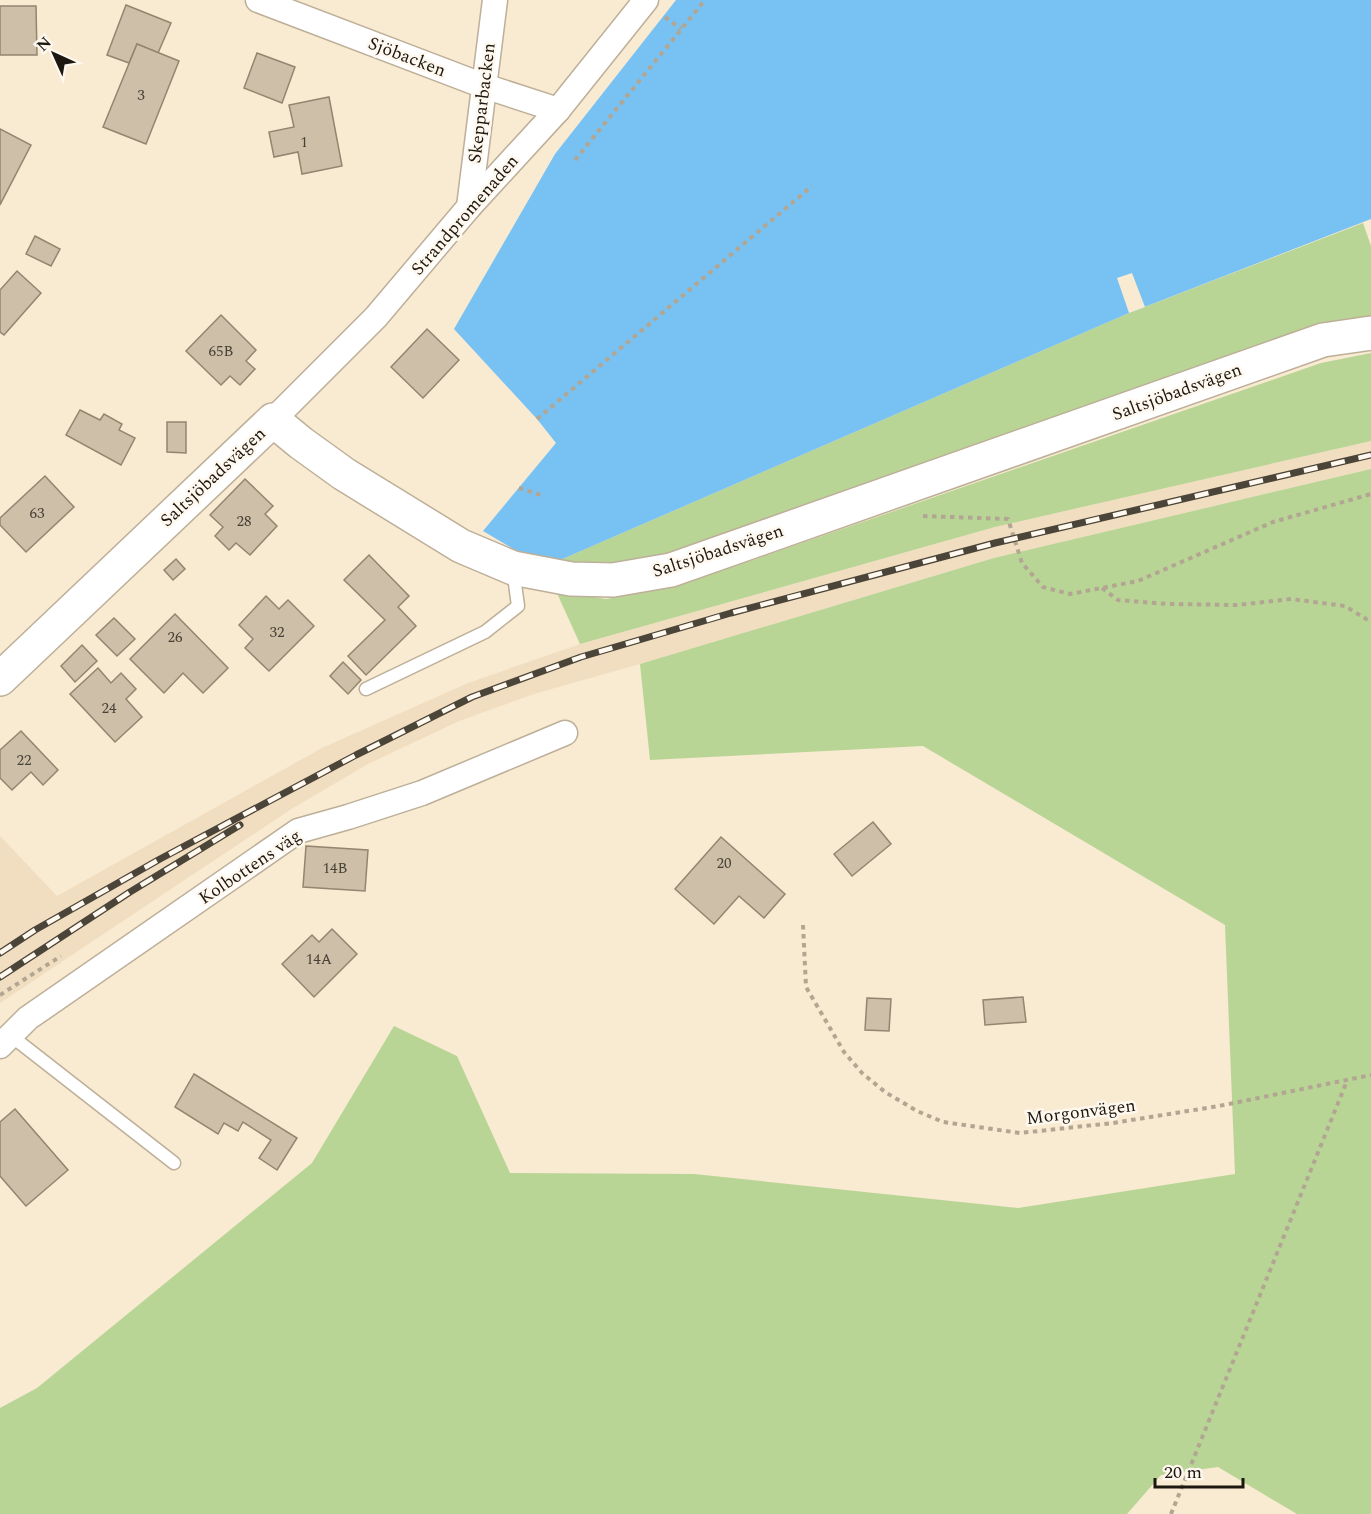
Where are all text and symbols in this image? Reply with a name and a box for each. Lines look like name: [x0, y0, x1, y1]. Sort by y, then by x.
north arrow: [24, 24, 84, 84]
street label: Sjöbacken: [364, 30, 450, 84]
text: N: [31, 31, 57, 57]
street label: Skepparbacken: [461, 41, 503, 165]
house number: 3: [137, 84, 145, 107]
house number: 1: [300, 131, 308, 154]
street label: Strandpromenaden: [405, 149, 525, 281]
house number: 65B: [209, 340, 234, 363]
street label: Saltsjöbadsvägen: [1108, 356, 1246, 428]
street label: Saltsjöbadsvägen: [154, 421, 272, 533]
house number: 63: [29, 502, 45, 525]
house number: 28: [236, 510, 252, 533]
street label: Saltsjöbadsvägen: [649, 517, 787, 585]
house number: 32: [269, 621, 285, 644]
house number: 26: [167, 626, 183, 649]
house number: 24: [101, 697, 117, 720]
house number: 22: [16, 749, 32, 772]
street label: Kolbottens väg: [193, 823, 307, 911]
house number: 20: [716, 852, 732, 875]
house number: 14B: [323, 857, 348, 880]
house number: 14A: [306, 948, 332, 971]
street label: Morgonvägen: [1025, 1092, 1137, 1132]
scale bar: [1155, 1451, 1244, 1489]
text: 20 m: [1164, 1459, 1202, 1486]

